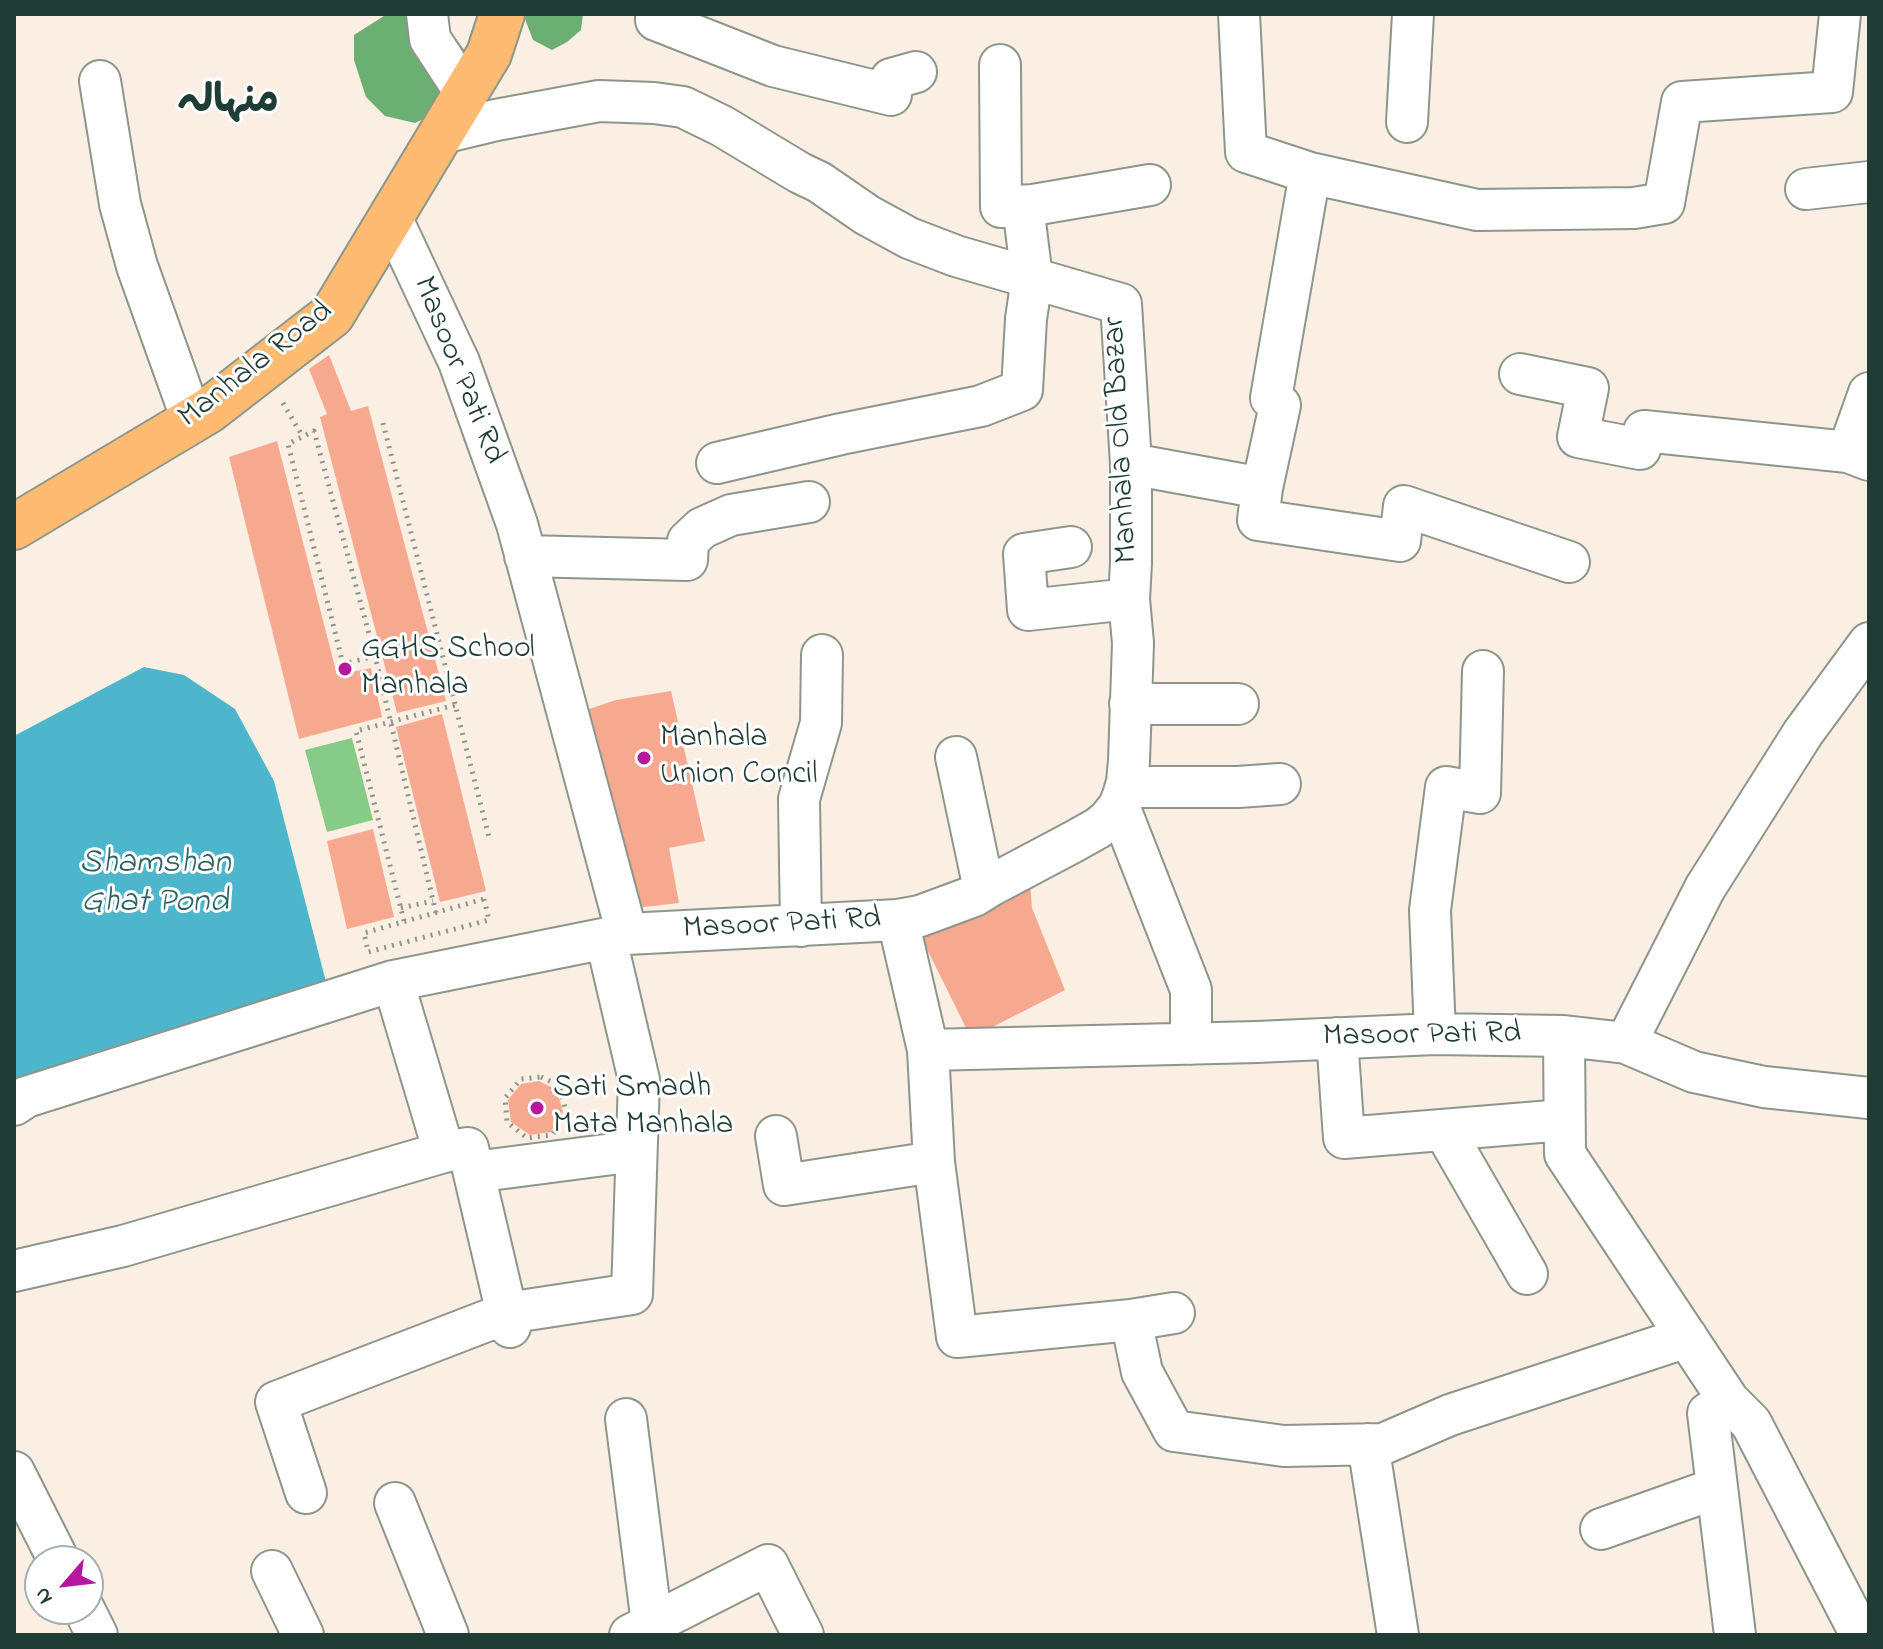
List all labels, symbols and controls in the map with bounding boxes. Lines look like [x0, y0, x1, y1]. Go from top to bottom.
district label: منہالہ [177, 80, 279, 128]
street label: Masoor Pati Rd [402, 272, 512, 470]
street label: Manhala Road [172, 294, 342, 438]
street label: Manhala Old Bazar [1097, 315, 1149, 565]
place label: GGHS School Manhala [361, 632, 535, 707]
marker: GGHS School Manhala [336, 660, 354, 678]
place label: Manhala Union Concil [660, 721, 818, 796]
marker: Manhala Union Concil [635, 749, 653, 767]
water label: Shamshan Ghat Pond [79, 845, 231, 924]
street label: Masoor Pati Rd [682, 902, 882, 950]
street label: Masoor Pati Rd [1323, 1016, 1521, 1058]
place label: Sati Smadh Mata Manhala [553, 1071, 733, 1146]
marker: Sati Smadh Mata Manhala [528, 1099, 546, 1117]
north arrow [24, 1545, 104, 1625]
text: N [27, 1581, 62, 1609]

